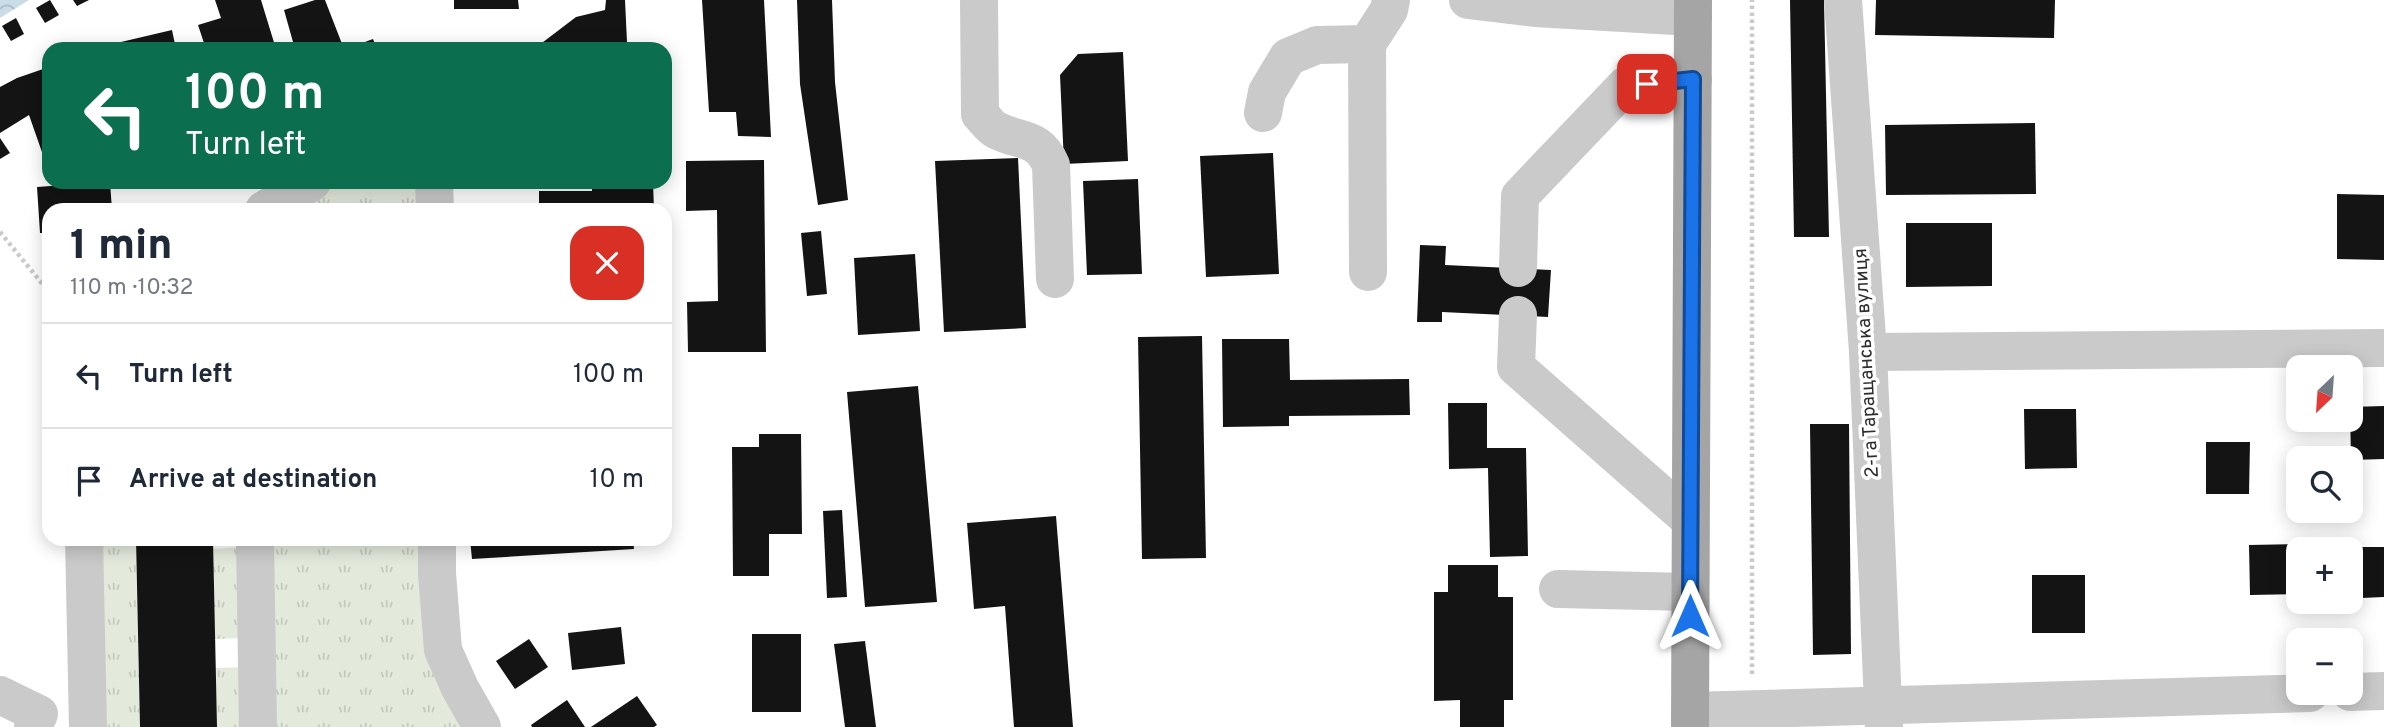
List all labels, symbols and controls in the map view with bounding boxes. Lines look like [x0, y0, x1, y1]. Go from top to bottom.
pin [1617, 54, 1677, 114]
text: 100 m [185, 65, 324, 127]
icon: arrive [1628, 65, 1666, 103]
icon: left [70, 70, 161, 161]
text: Turn left [185, 126, 306, 166]
text: 1 min [70, 221, 173, 274]
button: close [570, 226, 644, 300]
street label: 2-га Таращанська вулиця [1849, 248, 1885, 478]
text: 110 m · 10:32 [70, 274, 194, 303]
north arrow [2286, 355, 2362, 432]
map controls [2286, 355, 2363, 705]
icon: left [70, 357, 108, 395]
text: Turn left [129, 359, 233, 392]
text: 100 m [573, 359, 644, 392]
button: search [2286, 446, 2363, 523]
icon: arrive [70, 462, 108, 500]
text: Arrive at destination [129, 464, 377, 497]
text: 10 m [589, 464, 644, 497]
button: + [2286, 537, 2363, 614]
position arrow [1653, 579, 1727, 653]
button: − [2286, 628, 2363, 705]

